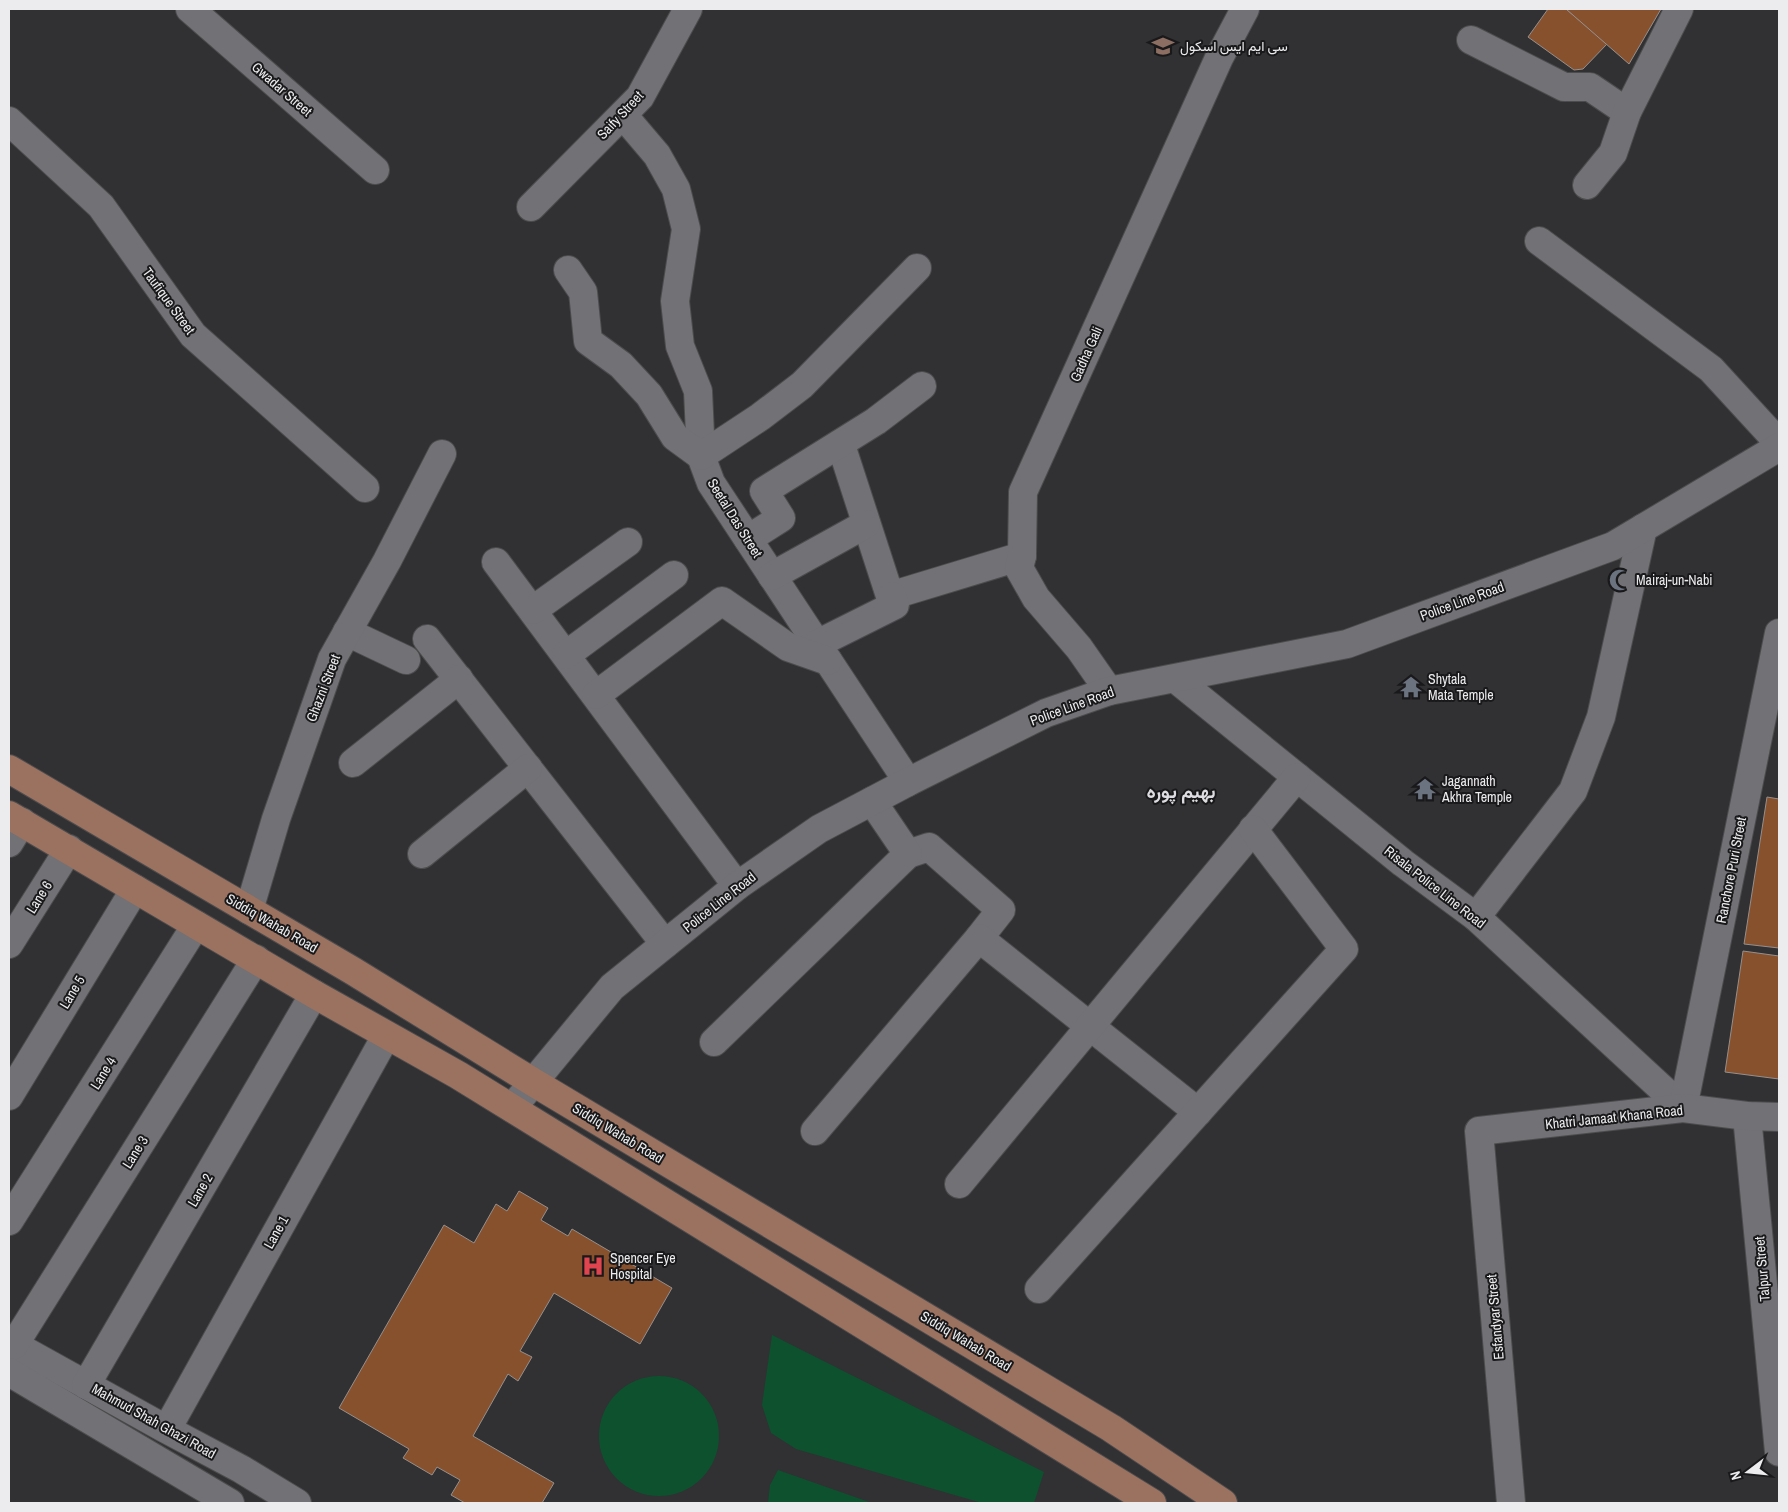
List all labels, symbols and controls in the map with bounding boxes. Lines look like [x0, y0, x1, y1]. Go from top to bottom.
school or university icon: سی ایم ایس اسکول [1150, 33, 1176, 59]
place label: سی ایم ایس اسکول [1180, 37, 1288, 56]
street label: Gwadar Street [248, 58, 316, 120]
street label: Saify Street [593, 87, 647, 143]
street label: Taufique Street [139, 264, 199, 338]
street label: Gadha Gali [1066, 324, 1106, 384]
street label: Seetal Das Street [704, 475, 766, 561]
mosque icon: Mairaj-un-Nabi [1607, 567, 1633, 593]
place label: Mairaj-un-Nabi [1636, 571, 1713, 589]
street label: Police Line Road [1418, 577, 1506, 625]
street label: Ghazni Street [302, 652, 344, 724]
place label: Shytala Mata Temple [1428, 670, 1494, 704]
temple icon: Shytala Mata Temple [1398, 674, 1424, 700]
street label: Police Line Road [1028, 682, 1116, 730]
place label: Jagannath Akhra Temple [1441, 772, 1512, 806]
temple icon: Jagannath Akhra Temple [1412, 776, 1438, 802]
district label: بھیم پورہ [1146, 778, 1216, 805]
street label: Ranchore Puri Street [1712, 815, 1750, 925]
street label: Risala Police Line Road [1381, 842, 1489, 932]
street label: Police Line Road [679, 868, 759, 936]
street label: Lane 6 [22, 877, 56, 917]
street label: Siddiq Wahab Road [223, 889, 321, 957]
street label: Lane 5 [55, 972, 89, 1012]
street label: Lane 4 [86, 1053, 120, 1093]
street label: Siddiq Wahab Road [569, 1099, 667, 1167]
street label: Khatri Jamaat Khana Road [1544, 1101, 1684, 1133]
street label: Lane 3 [118, 1132, 152, 1172]
street label: Lane 2 [183, 1170, 217, 1210]
street label: Lane 1 [260, 1212, 293, 1252]
street label: Talpur Street [1750, 1236, 1774, 1302]
place label: Spencer Eye Hospital [610, 1249, 676, 1283]
hospital icon: Spencer Eye Hospital [580, 1253, 606, 1279]
street label: Esfandyar Street [1482, 1274, 1508, 1360]
street label: Siddiq Wahab Road [917, 1307, 1015, 1375]
street label: Mahmud Shah Ghazi Road [89, 1379, 219, 1463]
north arrow [1723, 1447, 1773, 1497]
text: N [1726, 1469, 1745, 1482]

